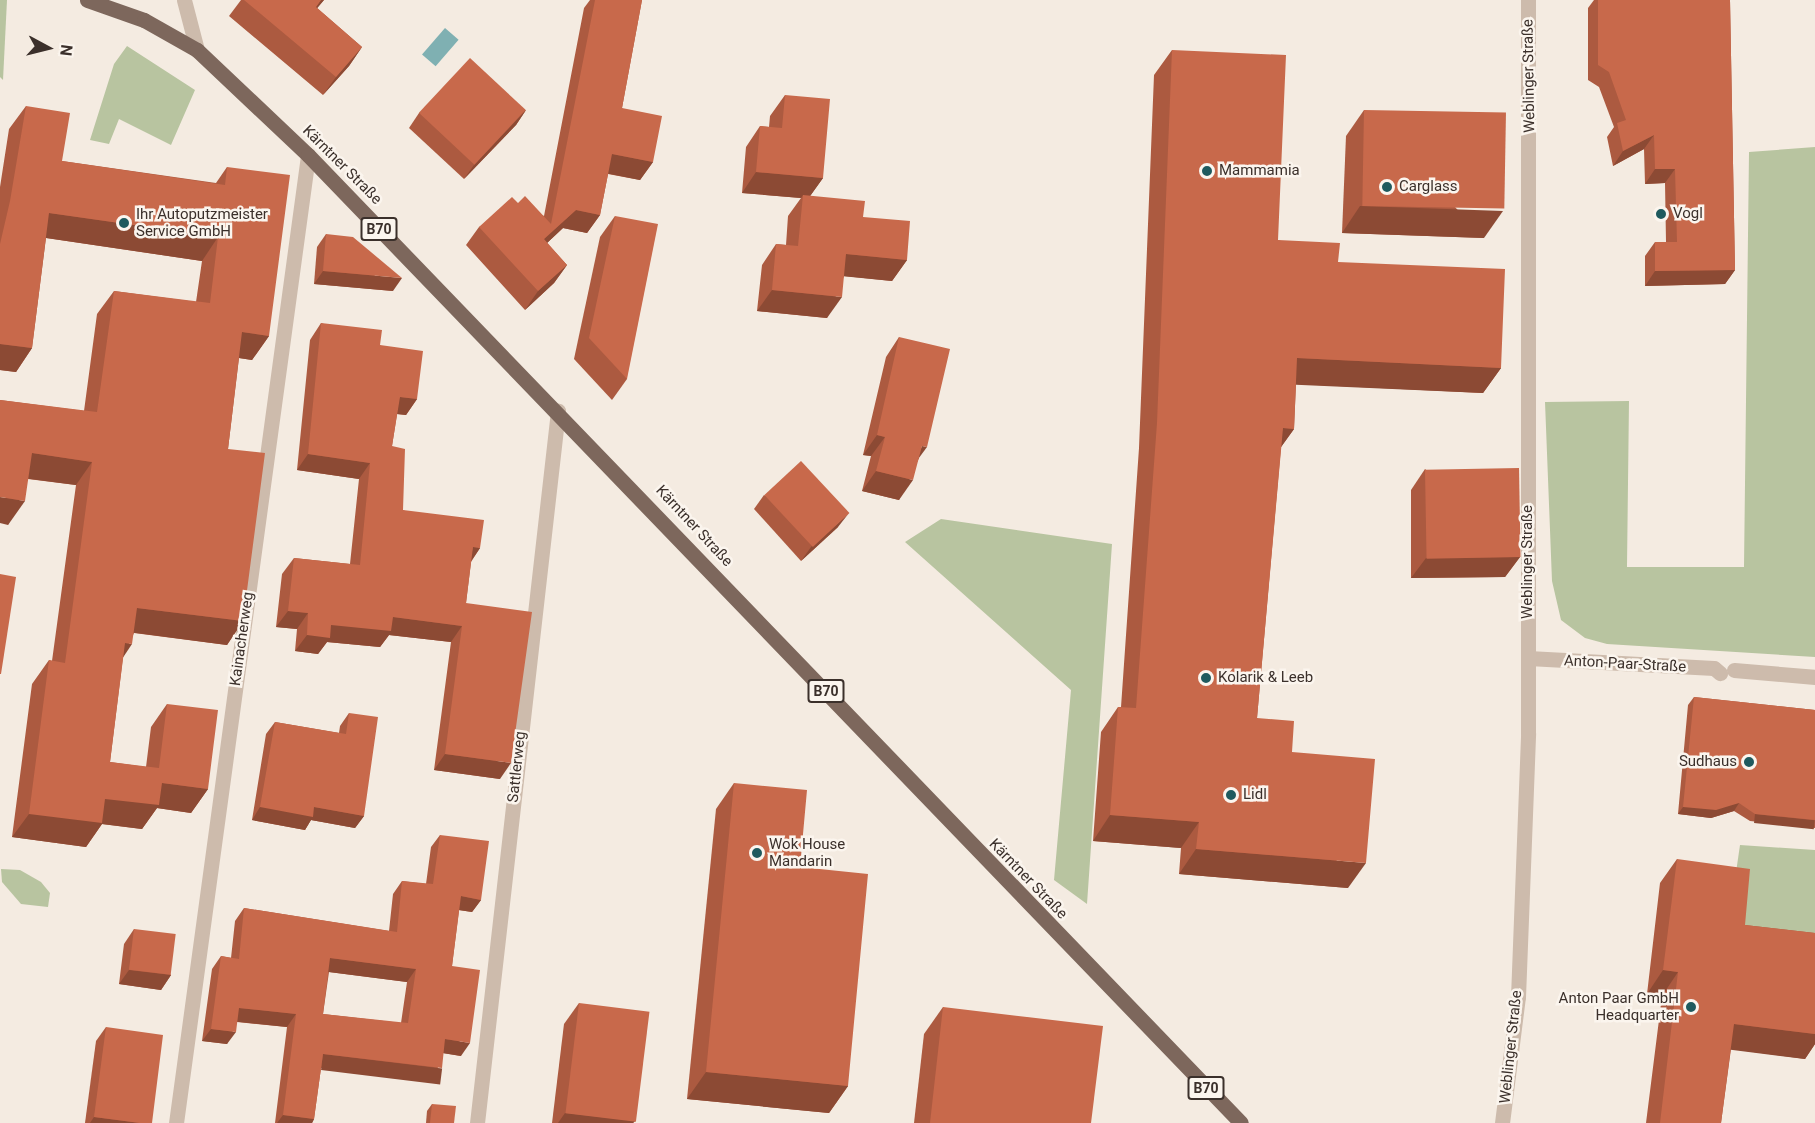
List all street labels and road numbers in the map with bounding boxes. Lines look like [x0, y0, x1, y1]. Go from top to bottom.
street label: Weblinger Straße [1519, 19, 1539, 133]
street label: Kärntner Straße [299, 122, 385, 208]
road number: B70 [360, 218, 398, 240]
street label: Kärntner Straße [652, 482, 736, 570]
street label: Weblinger Straße [1519, 505, 1537, 619]
street label: Kainacherweg [227, 591, 257, 687]
street label: Anton-Paar-Straße [1563, 652, 1687, 676]
road number: B70 [806, 680, 846, 702]
street label: Sattlerweg [504, 731, 530, 803]
street label: Kärntner Straße [985, 835, 1071, 923]
street label: Weblinger Straße [1496, 989, 1526, 1105]
road number: B70 [1186, 1077, 1226, 1099]

